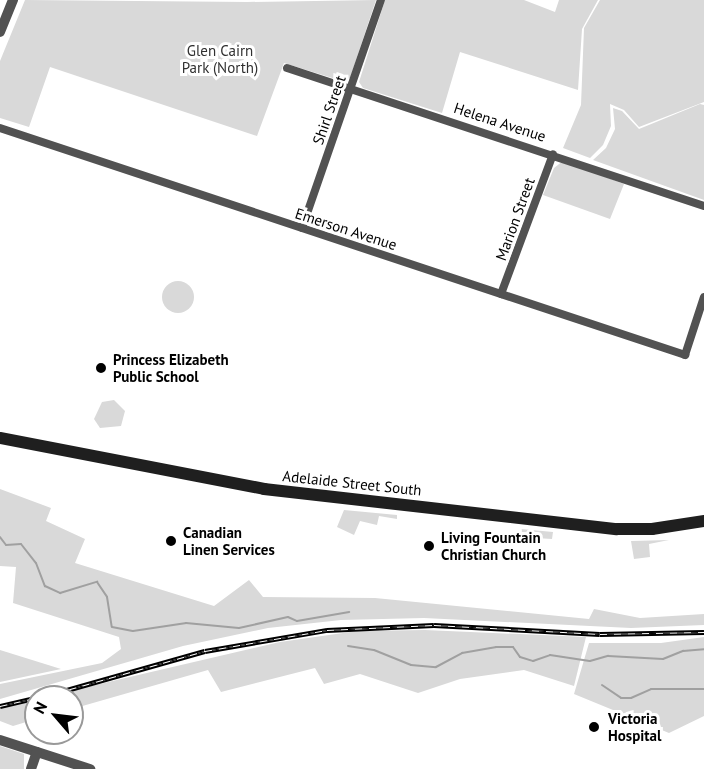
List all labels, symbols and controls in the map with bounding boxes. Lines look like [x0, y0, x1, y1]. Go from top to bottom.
park label: Glen Cairn Park (North) [182, 41, 258, 76]
street label: Shirl Street [309, 73, 349, 147]
street label: Helena Avenue [451, 99, 549, 145]
street label: Marion Street [492, 175, 538, 263]
street label: Emerson Avenue [293, 204, 399, 254]
place label: Princess Elizabeth Public School [113, 350, 229, 385]
marker: Princess Elizabeth Public School [94, 361, 108, 375]
street label: Adelaide Street South [282, 467, 422, 499]
place label: Canadian Linen Services [183, 523, 275, 558]
place label: Living Fountain Christian Church [441, 528, 546, 563]
marker: Canadian Linen Services [164, 534, 178, 548]
marker: Living Fountain Christian Church [422, 539, 436, 553]
north arrow [24, 685, 84, 745]
text: N [29, 698, 51, 717]
place label: Victoria Hospital [608, 709, 661, 744]
marker: Victoria Hospital [585, 718, 603, 736]

